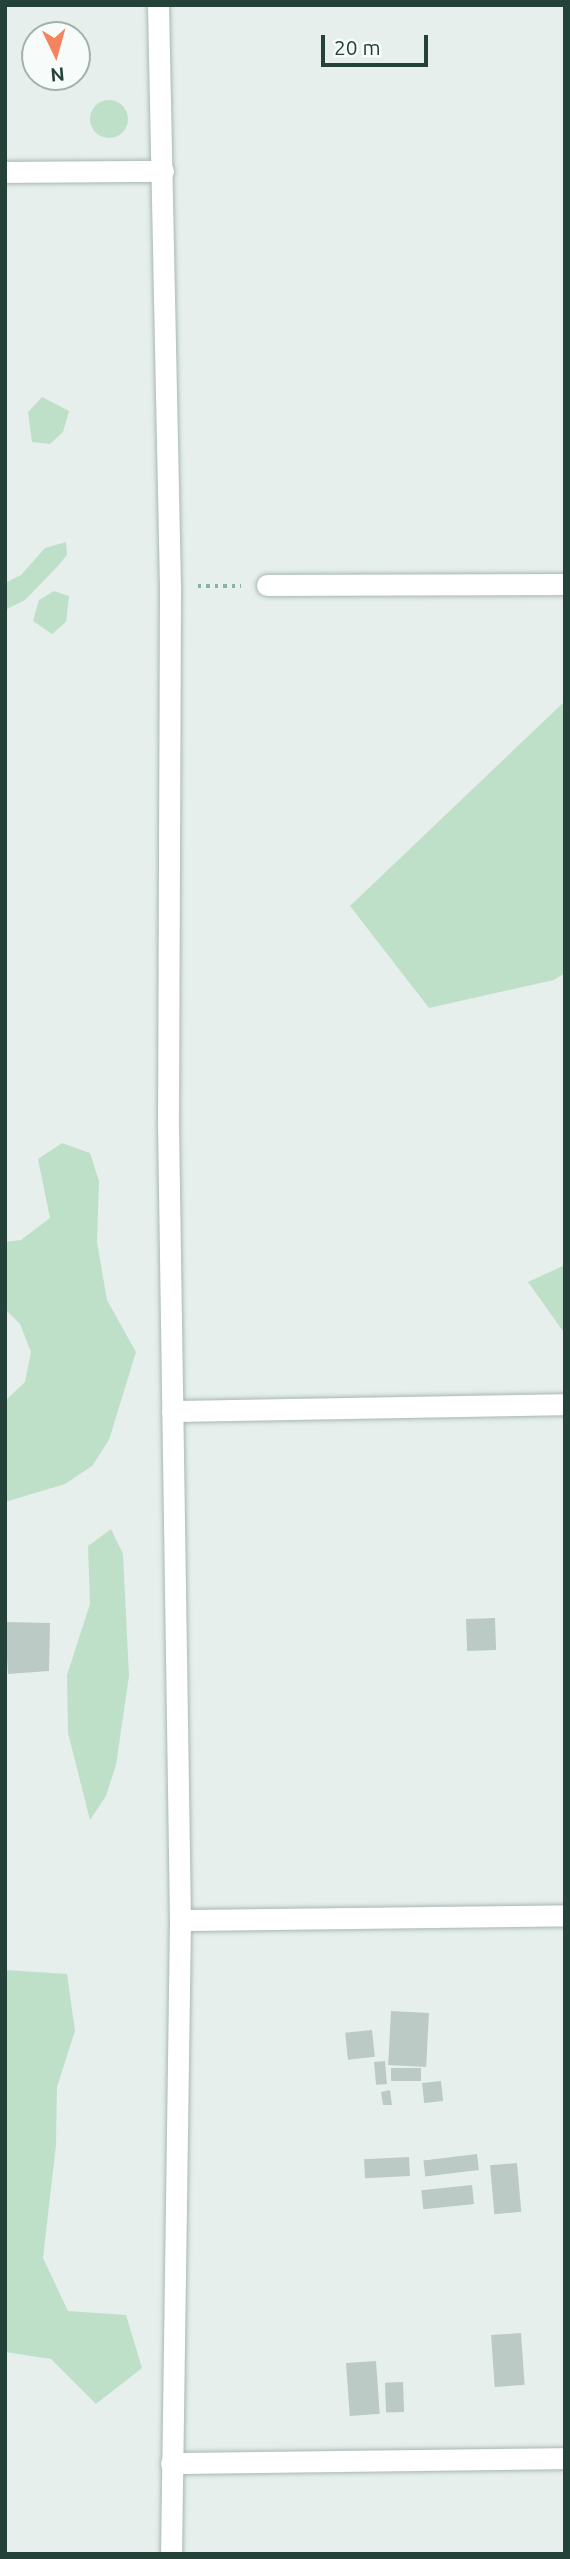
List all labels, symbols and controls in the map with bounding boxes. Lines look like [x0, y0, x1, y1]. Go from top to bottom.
north arrow [21, 21, 91, 91]
scale bar [325, 21, 432, 65]
text: 20 m [334, 35, 381, 59]
text: N [50, 63, 66, 87]

